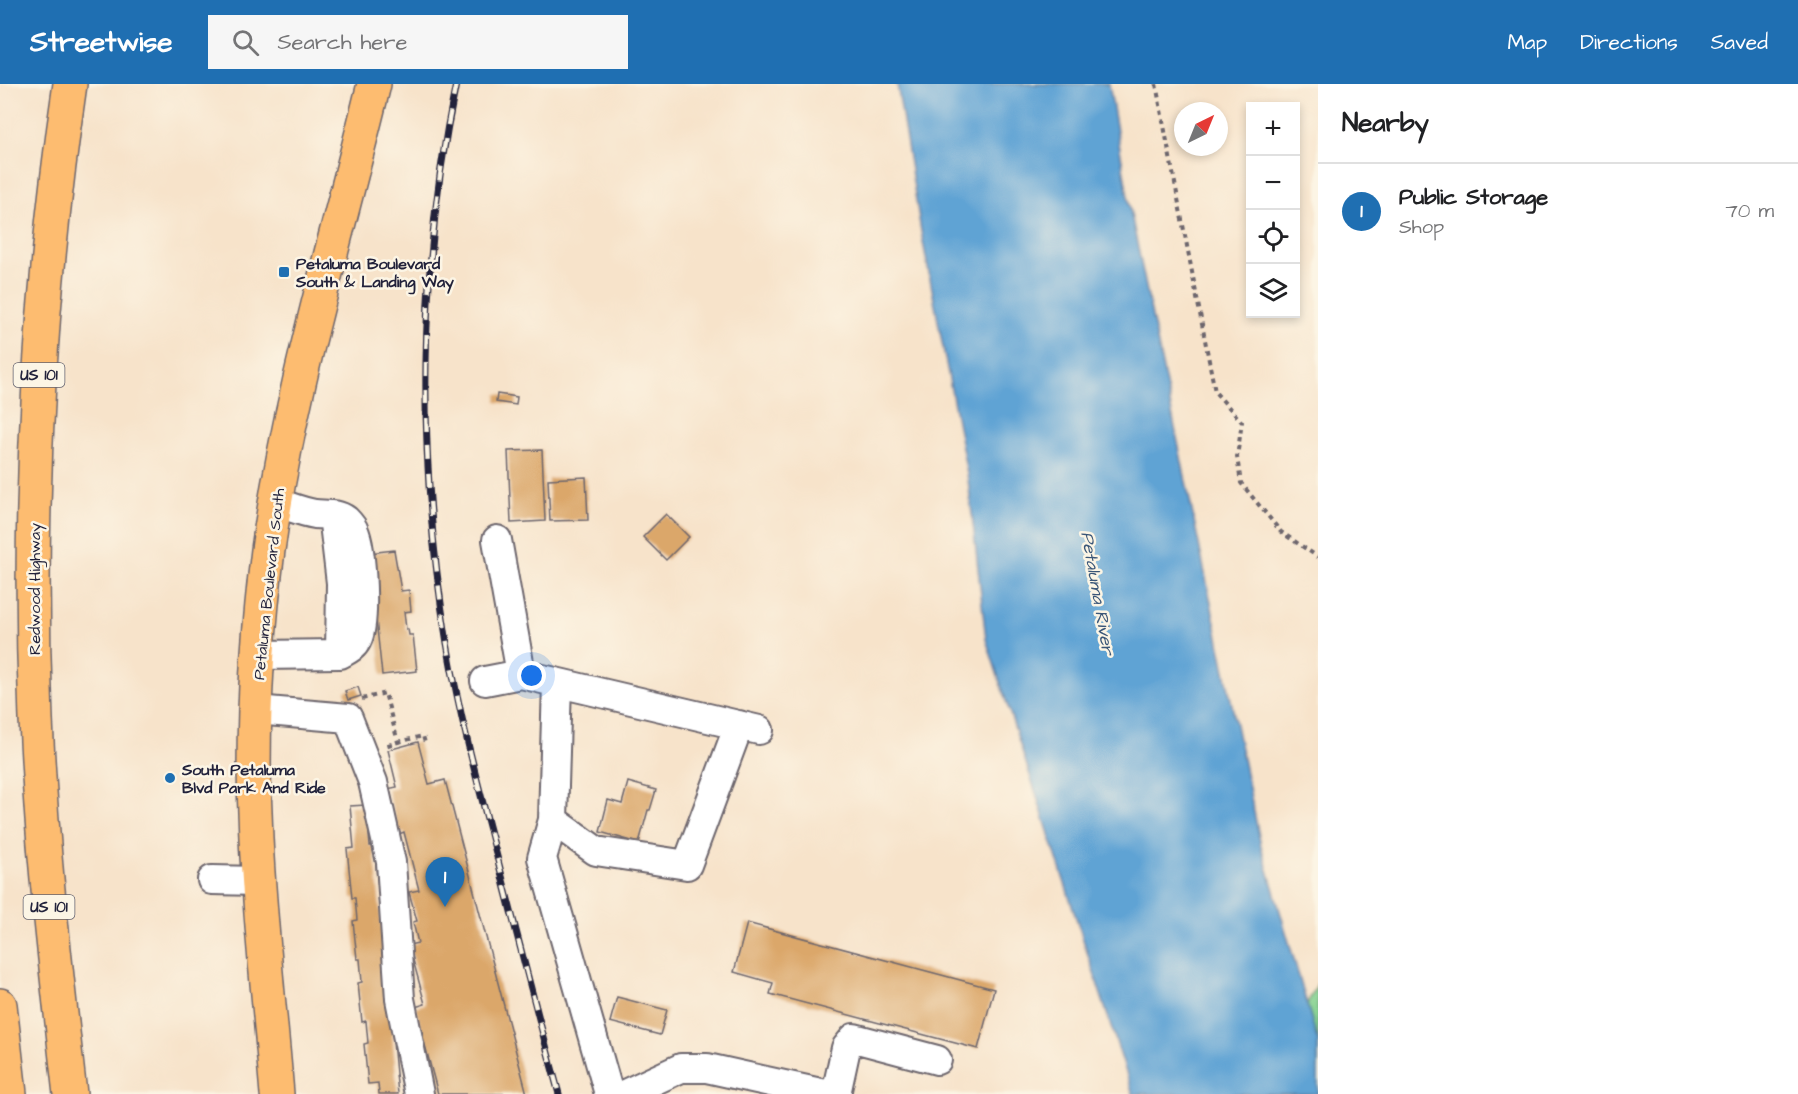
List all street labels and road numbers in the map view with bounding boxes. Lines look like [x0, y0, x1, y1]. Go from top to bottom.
road number: US 101 [14, 363, 64, 387]
street label: Petaluma Boulevard South [248, 487, 290, 681]
street label: Redwood Highway [24, 523, 47, 655]
road number: US 101 [23, 895, 74, 919]

